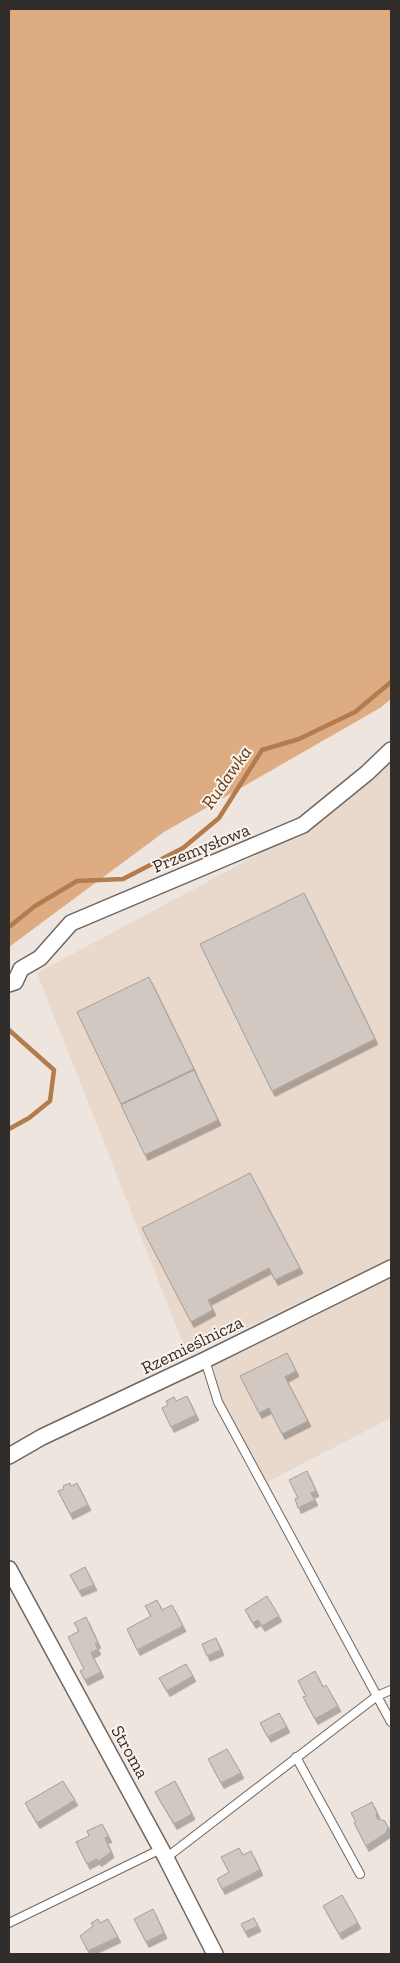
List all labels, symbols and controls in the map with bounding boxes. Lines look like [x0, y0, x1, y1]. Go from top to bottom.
water label: Rudawka [196, 741, 256, 813]
street label: Przemysłowa [149, 818, 253, 878]
street label: Rzemieślnicza [138, 1311, 247, 1379]
street label: Stroma [106, 1722, 154, 1783]

